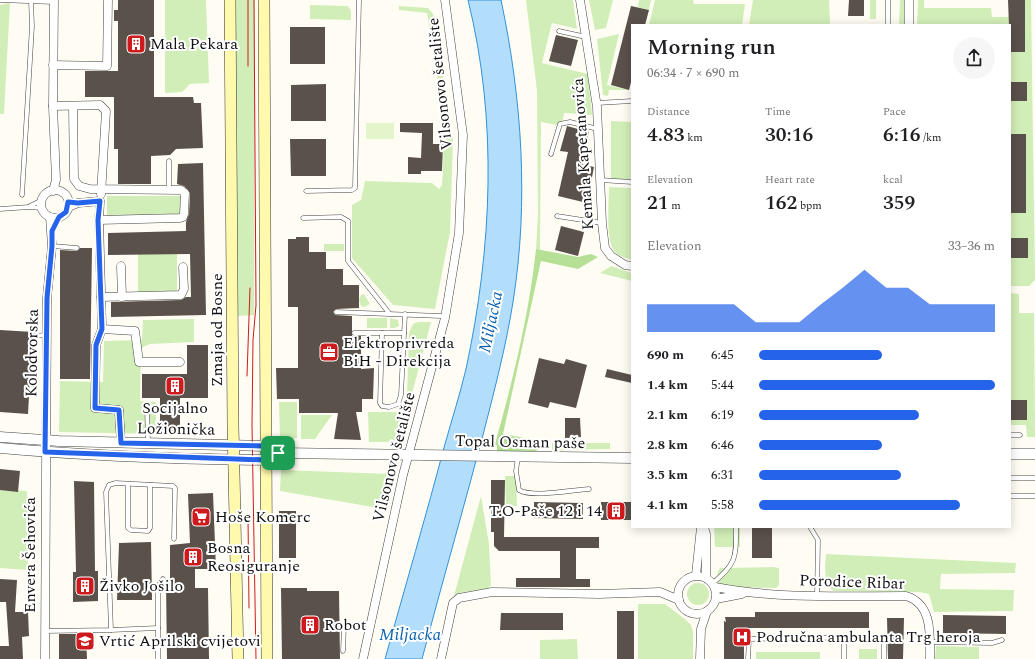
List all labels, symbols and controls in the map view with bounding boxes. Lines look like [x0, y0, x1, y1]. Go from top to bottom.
street label: Vilsonovo šetalište [421, 16, 459, 152]
text: Morning run [647, 31, 776, 64]
place label: Mala Pekara [150, 32, 238, 56]
building icon: Mala Pekara [125, 33, 147, 55]
button: share [953, 37, 995, 79]
text: 06:34 · 7 × 690 m [647, 63, 739, 83]
street label: Kemala Kapetanovića [566, 77, 600, 231]
text: Distance [647, 103, 690, 120]
text: Time [765, 103, 791, 120]
text: Pace [883, 103, 906, 120]
text: 4.83 [647, 120, 684, 150]
text: 30:16 [765, 120, 813, 150]
text: 6:16 [883, 120, 920, 150]
text: km [684, 129, 703, 146]
text: /km [920, 129, 942, 146]
text: Elevation [647, 171, 693, 188]
text: Heart rate [765, 171, 815, 188]
text: kcal [883, 171, 903, 188]
text: 21 [647, 188, 668, 218]
text: 162 [765, 188, 797, 218]
text: 359 [883, 188, 915, 218]
text: m [668, 197, 681, 214]
text: bpm [797, 197, 822, 214]
text: Elevation [647, 236, 701, 256]
text: 33–36 m [948, 236, 995, 256]
street label: Zmaja od Bosne [205, 273, 229, 387]
water label: Miljacka [472, 289, 510, 355]
street label: Kolodvorska [19, 308, 45, 397]
place label: Elektroprivreda BiH - Direkcija [343, 331, 454, 373]
office icon: Elektroprivreda BiH - Direkcija [318, 341, 340, 363]
text: 690 m [647, 345, 684, 365]
text: 6:45 [711, 345, 734, 365]
building icon: Socijalno [164, 375, 186, 397]
text: 1.4 km [647, 375, 688, 395]
text: 5:44 [711, 375, 734, 395]
street label: Vilsonovo šetalište [366, 389, 422, 525]
place label: Socijalno [142, 396, 208, 420]
text: 2.1 km [647, 405, 688, 425]
text: 6:19 [711, 405, 734, 425]
street label: Ložionička [137, 416, 216, 442]
street label: Topal Osman paše [455, 429, 585, 455]
text: 2.8 km [647, 435, 688, 455]
text: 6:46 [711, 435, 734, 455]
pin [261, 436, 295, 470]
icon: arrive [267, 442, 289, 464]
text: 3.5 km [647, 465, 688, 485]
text: 6:31 [711, 465, 734, 485]
text: 4.1 km [647, 495, 688, 515]
text: 5:58 [711, 495, 734, 515]
street label: Envera Šehovića [18, 497, 42, 613]
place label: T.O-Paše 12 i 14 [489, 499, 602, 523]
building icon: T.O-Paše 12 i 14 [605, 500, 627, 522]
place label: Hoše Komerc [215, 505, 311, 529]
supermarket icon: Hoše Komerc [190, 506, 212, 528]
place label: Bosna Reosiguranje [207, 536, 300, 578]
building icon: Bosna Reosiguranje [182, 546, 204, 568]
street label: Porodice Ribar [799, 568, 905, 596]
place label: Živko Jošilo [99, 574, 183, 598]
building icon: Živko Jošilo [74, 575, 96, 597]
place label: Robot [324, 613, 367, 637]
building icon: Robot [299, 614, 321, 636]
water label: Miljacka [379, 622, 441, 648]
place label: Područna ambulanta Trg heroja [756, 625, 981, 649]
hospital icon: Područna ambulanta Trg heroja [731, 626, 753, 648]
place label: Vrtić Aprilski cvijetovi [99, 629, 261, 653]
school or university icon: Vrtić Aprilski cvijetovi [74, 630, 96, 652]

